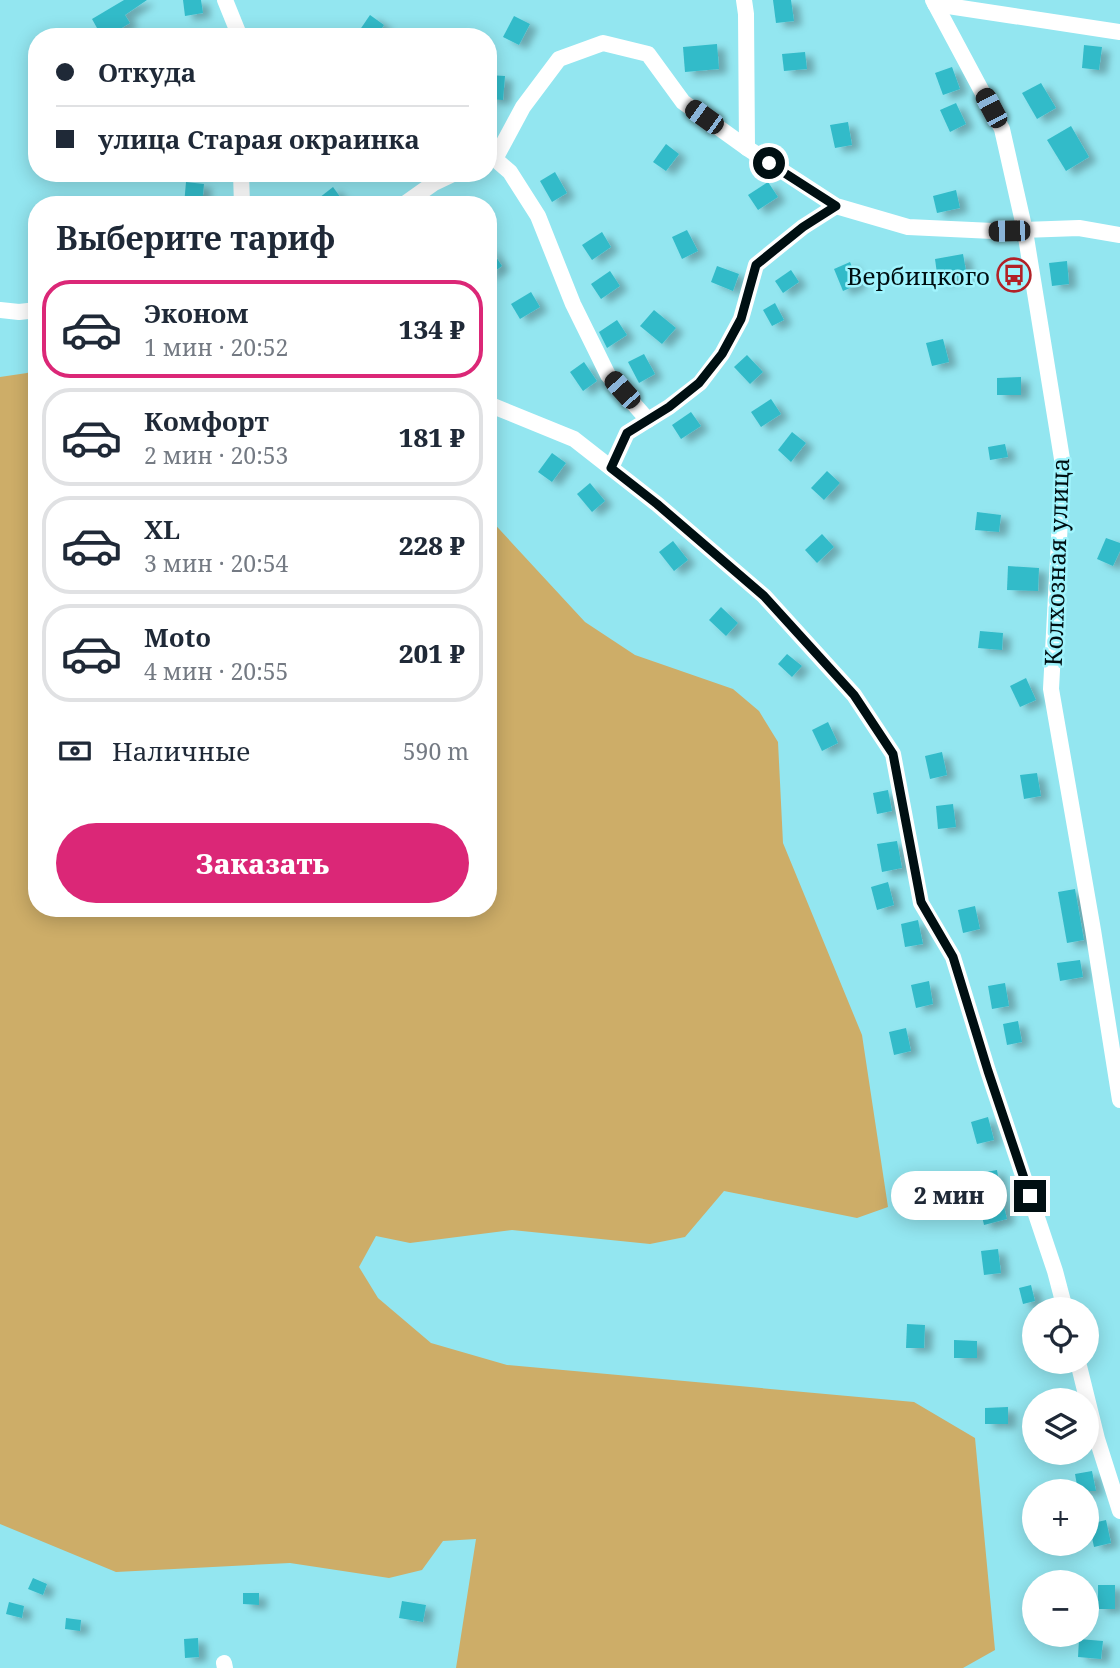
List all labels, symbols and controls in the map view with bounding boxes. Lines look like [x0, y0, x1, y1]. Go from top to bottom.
text: Откуда [98, 54, 196, 90]
car [972, 85, 1011, 131]
car [681, 96, 728, 138]
text: улица Старая окраинка [98, 121, 420, 157]
route start [753, 147, 785, 179]
text: Выберите тариф [56, 216, 335, 259]
car [988, 220, 1031, 242]
bus stop icon: Вербицкого [995, 256, 1033, 294]
place label: Вербицкого [847, 259, 990, 292]
text: Эконом [144, 295, 248, 331]
icon: car [60, 298, 123, 361]
text: 134 ₽ [399, 311, 465, 347]
text: 1 мин · 20:52 [144, 331, 288, 363]
car [601, 367, 644, 413]
text: Комфорт [144, 403, 269, 439]
icon: car [60, 406, 123, 469]
text: 181 ₽ [399, 419, 465, 455]
text: 2 мин · 20:53 [144, 439, 288, 471]
street label: Колхозная улица [1036, 457, 1076, 667]
text: XL [144, 511, 180, 547]
icon: car [60, 514, 123, 577]
text: 228 ₽ [399, 527, 465, 563]
text: 3 мин · 20:54 [144, 547, 288, 579]
text: Moto [144, 619, 211, 655]
icon: car [60, 622, 123, 685]
text: 201 ₽ [399, 635, 465, 671]
text: 4 мин · 20:55 [144, 655, 288, 687]
icon: cash [56, 732, 94, 770]
text: Наличные [112, 733, 250, 769]
text: 590 m [403, 735, 469, 767]
button: Заказать [56, 823, 469, 903]
callout: 2 мин [890, 1172, 1006, 1220]
text: 2 мин [914, 1179, 984, 1211]
route end [1014, 1180, 1046, 1212]
map controls [1022, 1297, 1099, 1647]
button: locate [1022, 1297, 1099, 1374]
button: layers [1022, 1388, 1099, 1465]
button: + [1022, 1479, 1099, 1556]
button: − [1022, 1570, 1099, 1647]

